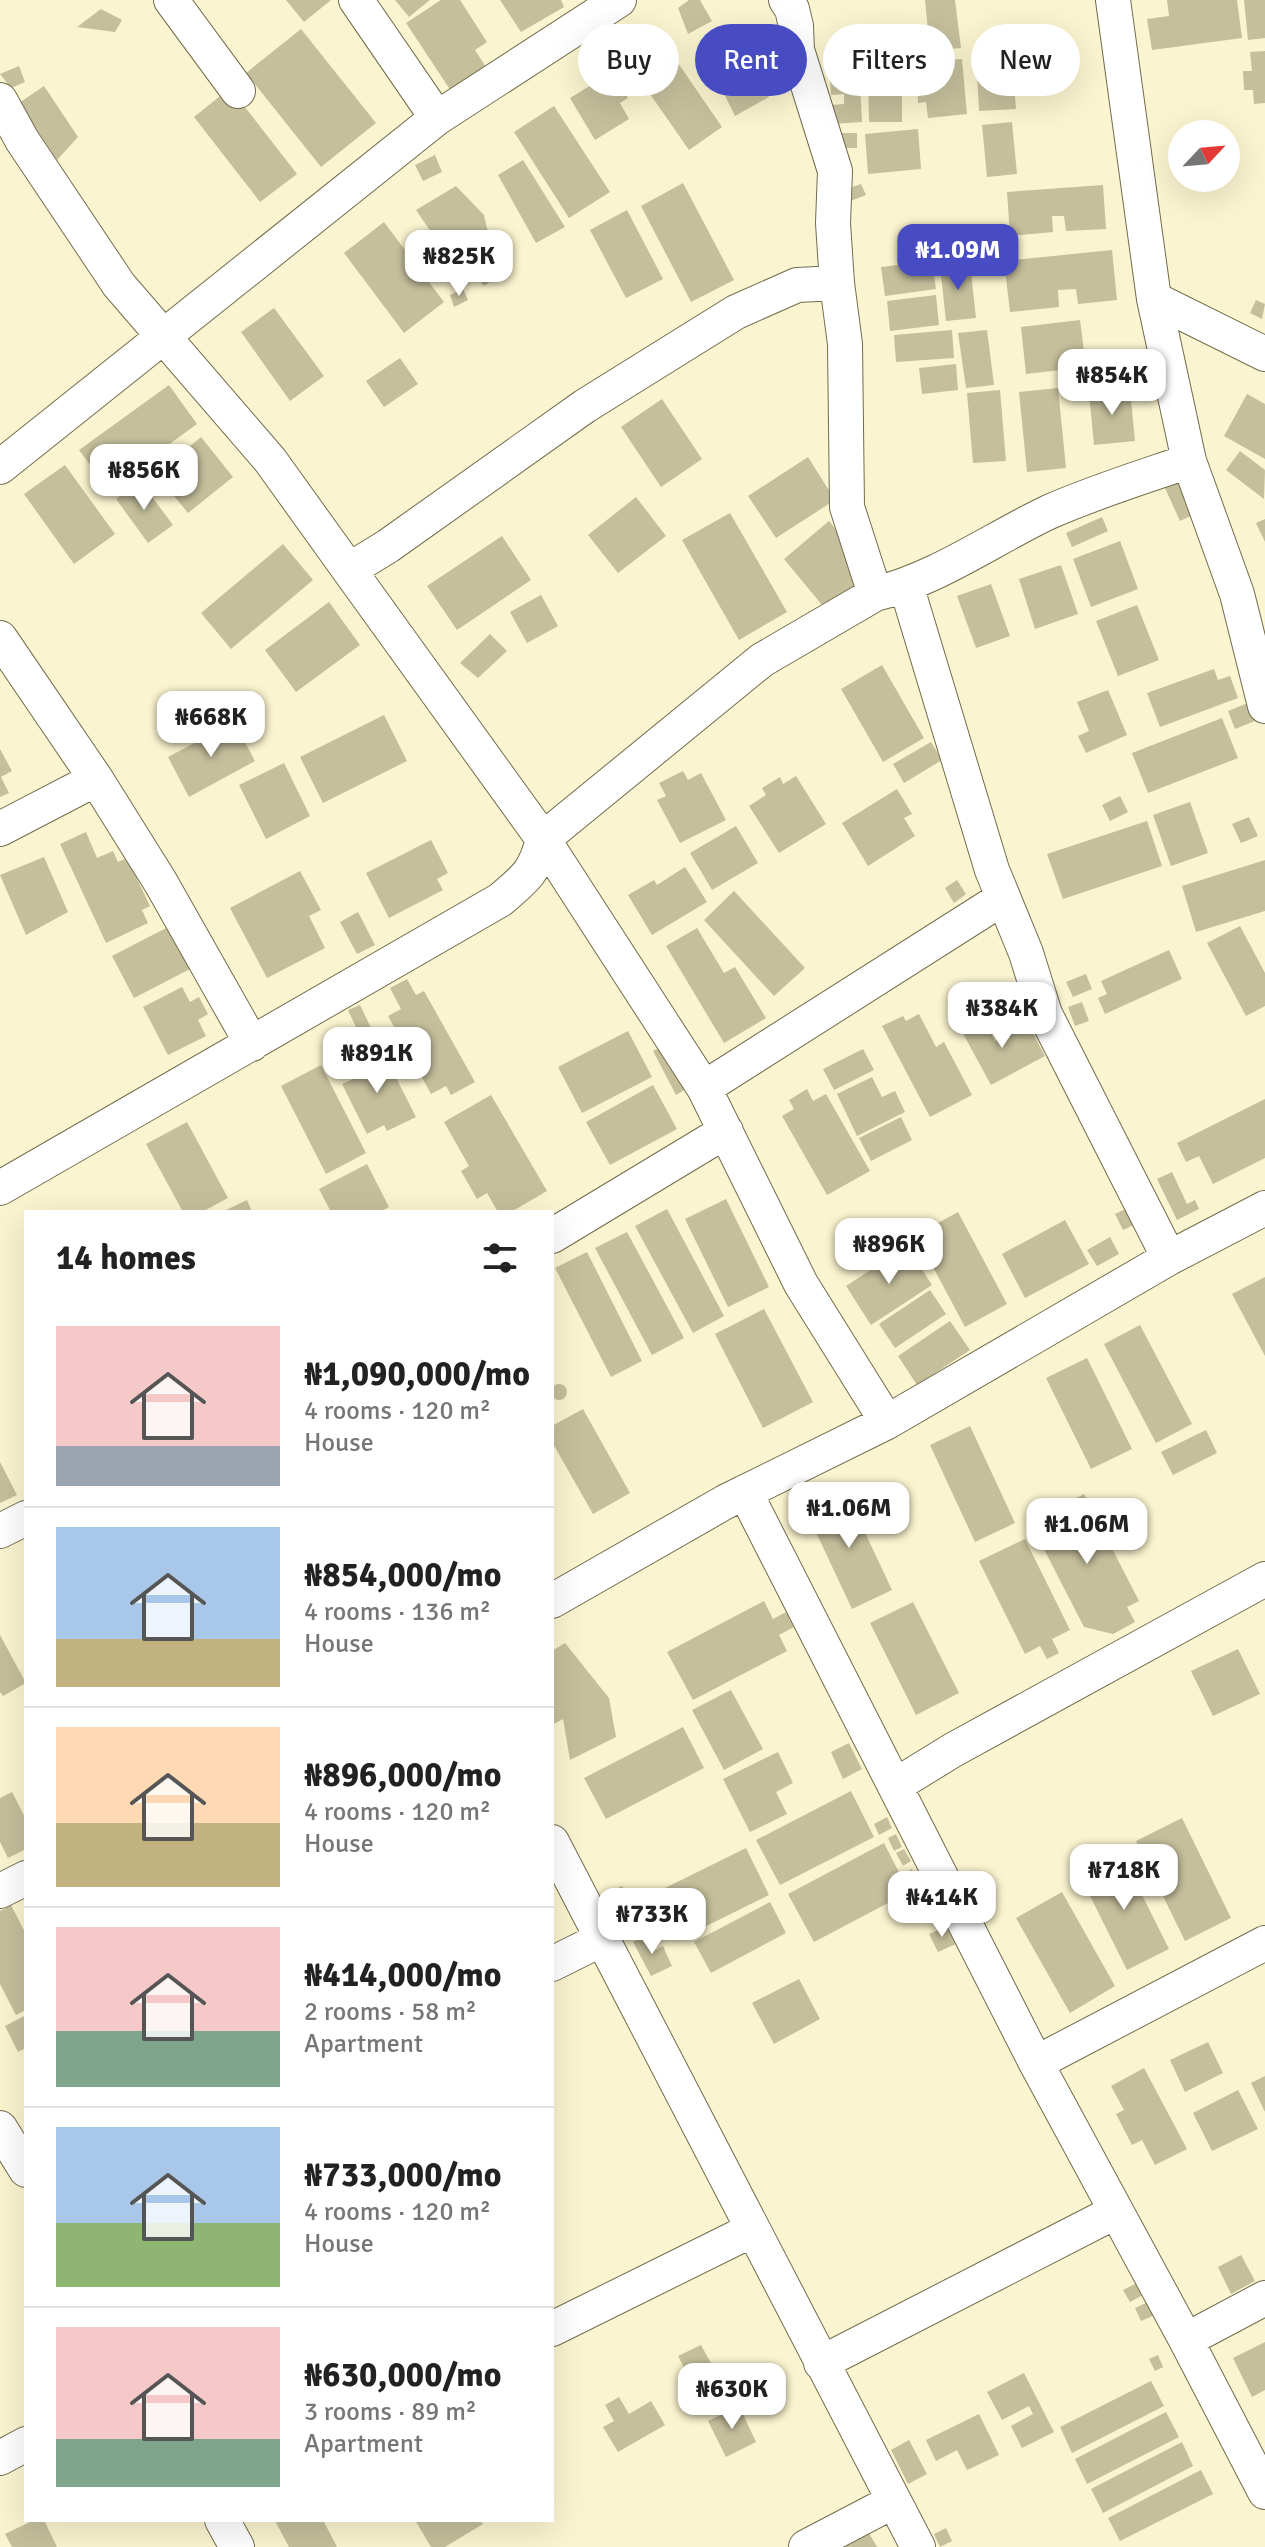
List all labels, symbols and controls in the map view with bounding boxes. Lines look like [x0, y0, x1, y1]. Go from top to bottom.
chip: Buy [578, 24, 679, 96]
chip: Rent [695, 24, 807, 96]
chip: Filters [823, 24, 955, 96]
chip: New [971, 24, 1080, 96]
north arrow [1168, 120, 1240, 192]
map controls [1168, 120, 1240, 192]
pin: ₦1.09M [893, 224, 1023, 292]
pin: ₦825K [403, 230, 515, 298]
text: ₦1.09M [915, 234, 1001, 266]
text: ₦825K [423, 240, 495, 272]
pin: ₦854K [1056, 349, 1168, 417]
text: ₦854K [1076, 359, 1148, 391]
pin: ₦856K [88, 444, 200, 512]
text: ₦856K [108, 454, 180, 486]
pin: ₦668K [155, 691, 267, 759]
text: ₦668K [175, 701, 247, 733]
pin: ₦384K [946, 982, 1058, 1050]
text: ₦384K [966, 992, 1038, 1024]
pin: ₦891K [321, 1027, 433, 1095]
text: ₦891K [341, 1037, 413, 1069]
pin: ₦896K [833, 1218, 945, 1286]
text: ₦896K [853, 1228, 925, 1260]
icon: filters [478, 1236, 522, 1280]
text: 14 homes [56, 1237, 196, 1279]
text: ₦1,090,000/mo [304, 1353, 530, 1395]
icon: home [120, 1358, 216, 1454]
text: 4 rooms · 120 m² [304, 1395, 491, 1427]
text: House [304, 1427, 374, 1459]
pin: ₦1.06M [784, 1482, 914, 1550]
text: ₦1.06M [806, 1492, 892, 1524]
pin: ₦1.06M [1022, 1498, 1152, 1566]
text: ₦1.06M [1044, 1508, 1130, 1540]
text: ₦854,000/mo [304, 1554, 502, 1596]
icon: home [120, 1559, 216, 1655]
text: 4 rooms · 136 m² [304, 1596, 491, 1628]
text: House [304, 1628, 374, 1660]
text: ₦896,000/mo [304, 1754, 502, 1796]
icon: home [120, 1759, 216, 1855]
text: 4 rooms · 120 m² [304, 1796, 491, 1828]
text: House [304, 1828, 374, 1860]
pin: ₦718K [1068, 1844, 1180, 1912]
text: ₦718K [1088, 1854, 1160, 1886]
pin: ₦414K [886, 1871, 998, 1939]
text: ₦414K [906, 1881, 978, 1913]
pin: ₦733K [596, 1888, 708, 1956]
text: ₦733K [616, 1898, 688, 1930]
text: ₦414,000/mo [304, 1954, 502, 1996]
icon: home [120, 1959, 216, 2055]
text: 2 rooms · 58 m² [304, 1996, 477, 2028]
text: Apartment [304, 2028, 423, 2060]
text: ₦733,000/mo [304, 2154, 502, 2196]
icon: home [120, 2159, 216, 2255]
text: 4 rooms · 120 m² [304, 2196, 491, 2228]
text: House [304, 2228, 374, 2260]
text: ₦630,000/mo [304, 2354, 502, 2396]
icon: home [120, 2359, 216, 2455]
pin: ₦630K [676, 2363, 788, 2431]
text: ₦630K [696, 2373, 768, 2405]
text: 3 rooms · 89 m² [304, 2396, 477, 2428]
text: Apartment [304, 2428, 423, 2460]

